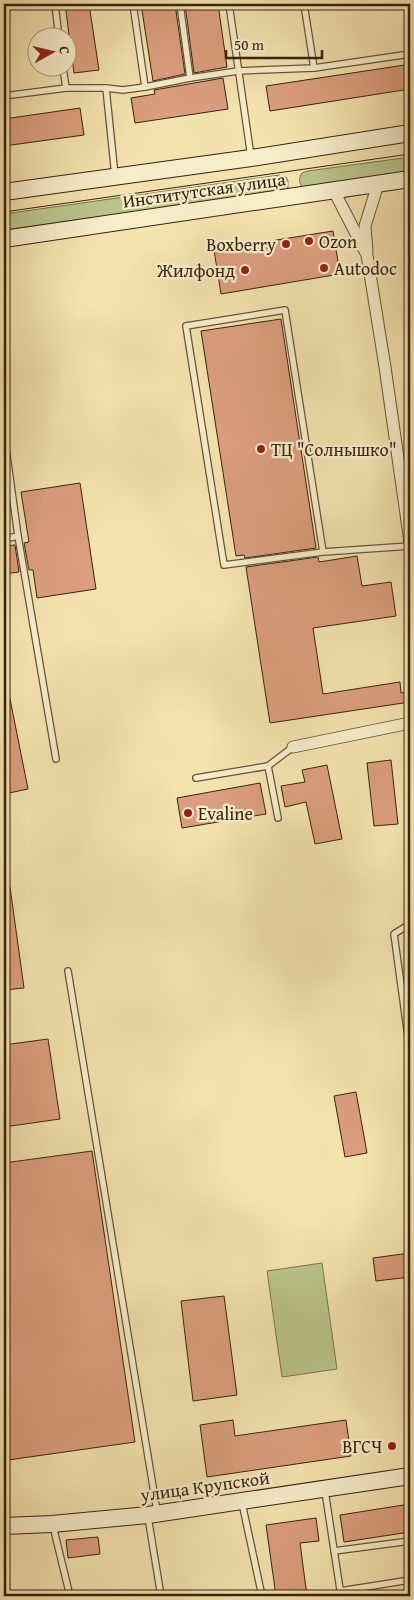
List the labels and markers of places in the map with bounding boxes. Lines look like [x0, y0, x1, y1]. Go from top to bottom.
place label: Ozon [319, 228, 357, 255]
place label: Boxberry [206, 231, 276, 258]
marker: Ozon [303, 235, 315, 247]
marker: Boxberry [280, 238, 292, 250]
place label: Autodoc [334, 255, 397, 282]
place label: Жилфонд [156, 257, 235, 284]
marker: Autodoc [318, 262, 330, 274]
marker: Жилфонд [239, 264, 251, 276]
place label: ТЦ "Солнышко" [271, 436, 397, 463]
marker: ТЦ "Солнышко" [255, 443, 267, 455]
place label: Evaline [198, 800, 253, 827]
marker: Evaline [182, 807, 194, 819]
place label: ВГСЧ [342, 1433, 382, 1460]
marker: ВГСЧ [386, 1440, 398, 1452]

